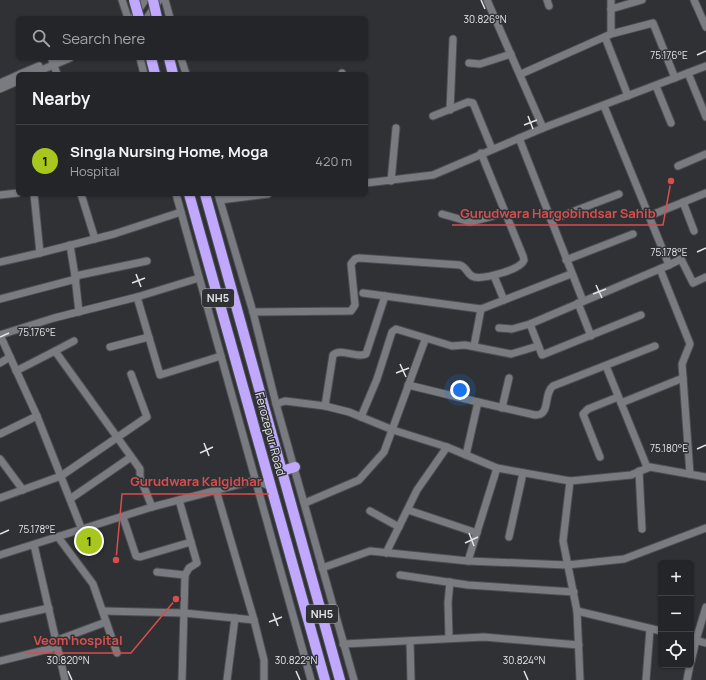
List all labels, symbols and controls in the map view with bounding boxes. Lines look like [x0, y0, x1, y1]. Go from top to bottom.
text: 30.826°N [463, 12, 507, 26]
search box [16, 16, 368, 60]
icon: search [30, 27, 52, 49]
text: Search here [62, 28, 145, 49]
text: 75.176°E [650, 48, 688, 62]
text: Nearby [32, 87, 90, 110]
text: Singla Nursing Home, Moga [70, 141, 268, 162]
text: 1 [42, 152, 48, 170]
text: 420 m [315, 152, 352, 170]
text: Hospital [70, 162, 120, 180]
callout: Gurudwara Hargobindsar Sahib [452, 200, 663, 225]
text: Gurudwara Hargobindsar Sahib [460, 204, 656, 222]
text: 75.178°E [650, 245, 688, 259]
road number: NH5 [202, 289, 234, 307]
text: 75.176°E [18, 325, 56, 339]
your location [450, 380, 470, 400]
street label: Ferozepur Road [251, 390, 290, 478]
text: 75.180°E [650, 441, 688, 455]
callout: Gurudwara Kalgidhar [122, 469, 269, 494]
text: Gurudwara Kalgidhar [130, 472, 262, 490]
text: 75.178°E [18, 522, 56, 536]
pin: 1 [76, 526, 102, 556]
map controls [658, 560, 694, 668]
button: + [658, 560, 694, 596]
button: − [658, 596, 694, 632]
road number: NH5 [306, 605, 338, 623]
callout: Veom hospital [25, 628, 131, 653]
text: Veom hospital [33, 631, 123, 649]
button: locate [658, 632, 694, 668]
text: 30.820°N [46, 653, 90, 667]
text: 30.822°N [275, 653, 318, 667]
text: 30.824°N [503, 653, 546, 667]

